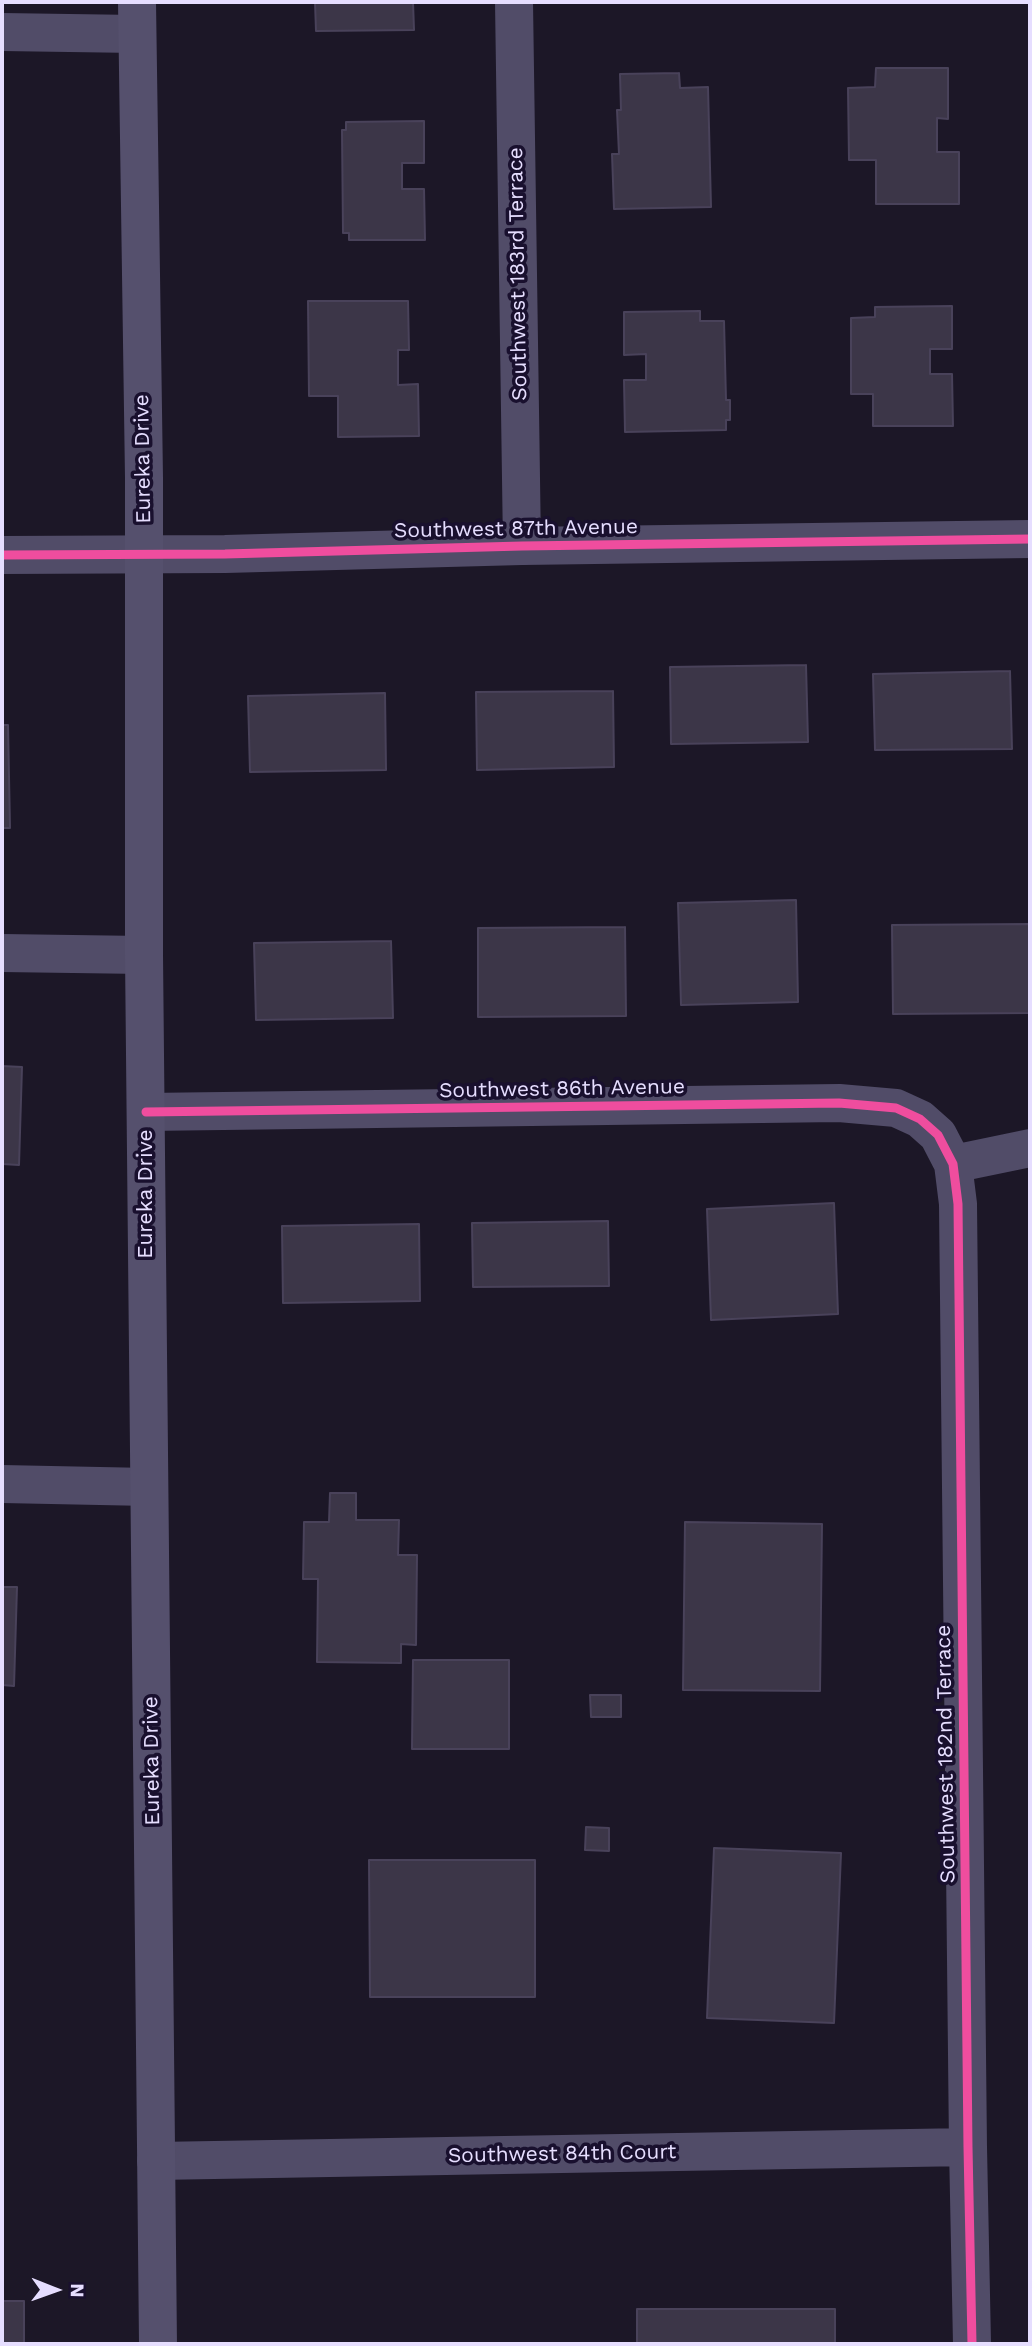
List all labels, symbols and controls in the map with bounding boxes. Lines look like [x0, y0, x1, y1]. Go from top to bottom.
street label: Southwest 183rd Terrace [503, 147, 533, 401]
street label: Eureka Drive [129, 394, 157, 524]
street label: Southwest 87th Avenue [394, 514, 638, 544]
street label: Southwest 86th Avenue [439, 1074, 685, 1104]
street label: Eureka Drive [133, 1129, 159, 1259]
street label: Southwest 182nd Terrace [931, 1624, 961, 1884]
street label: Eureka Drive [138, 1696, 166, 1826]
street label: Southwest 84th Court [448, 2139, 676, 2169]
north arrow [21, 2255, 91, 2325]
text: N [66, 2283, 89, 2298]

